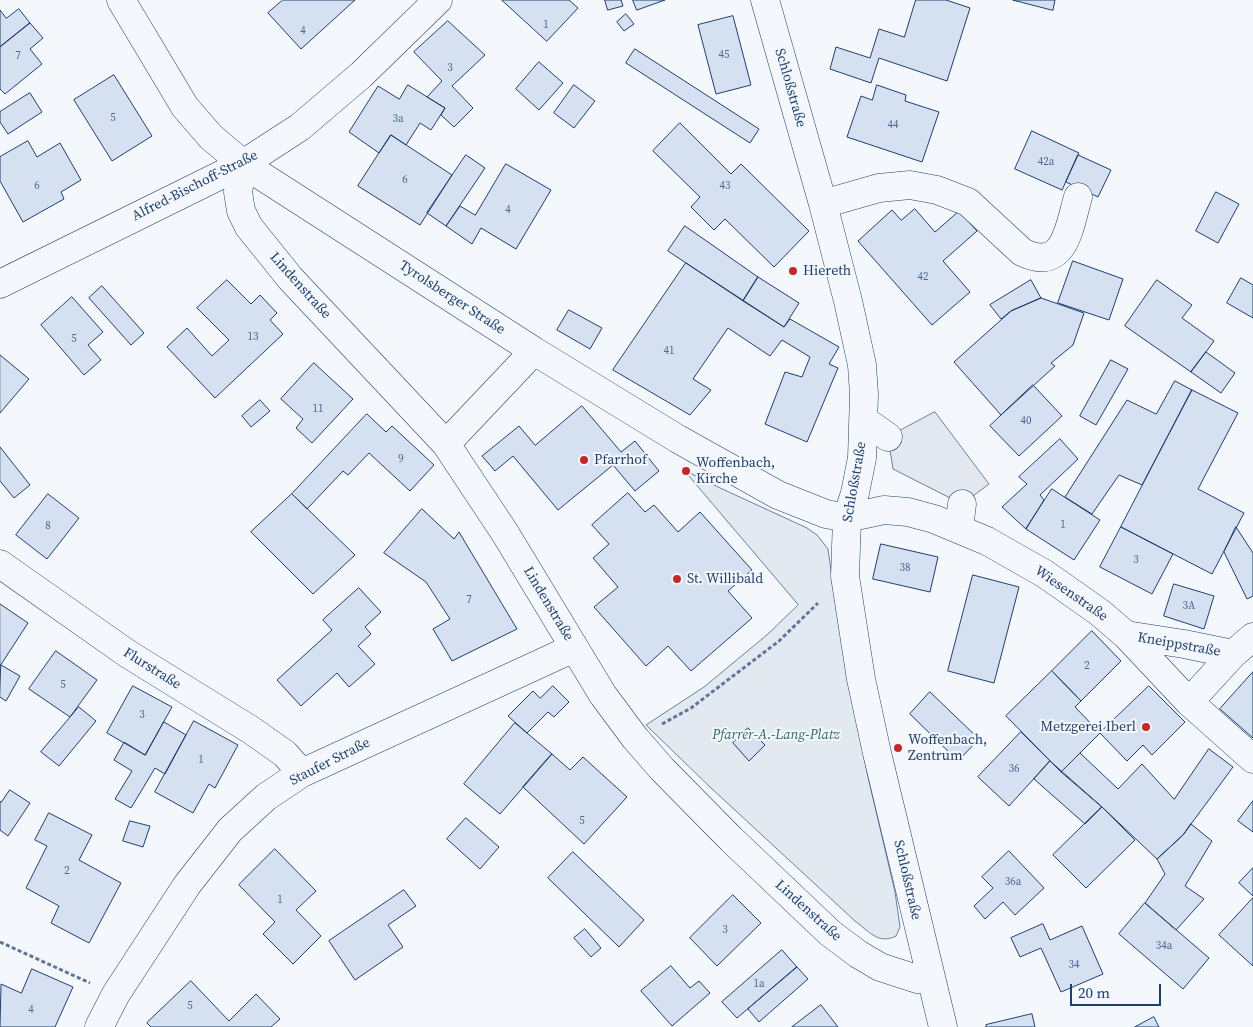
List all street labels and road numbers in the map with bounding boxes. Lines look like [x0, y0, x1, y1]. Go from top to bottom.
street label: Schloßstraße [771, 47, 809, 129]
street label: Alfred-Bischoff-Straße [129, 147, 261, 225]
street label: Lindenstraße [266, 249, 334, 323]
street label: Tyrolsberger Straße [396, 258, 508, 338]
street label: Schloßstraße [840, 440, 870, 524]
street label: Wiesenstraße [1031, 563, 1111, 625]
street label: Lindenstraße [519, 564, 577, 644]
street label: Kneippstraße [1136, 629, 1222, 661]
street label: Flurstraße [120, 645, 184, 693]
street label: Staufer Straße [287, 735, 373, 789]
street label: Schloßstraße [890, 838, 924, 922]
street label: Lindenstraße [771, 877, 845, 945]

